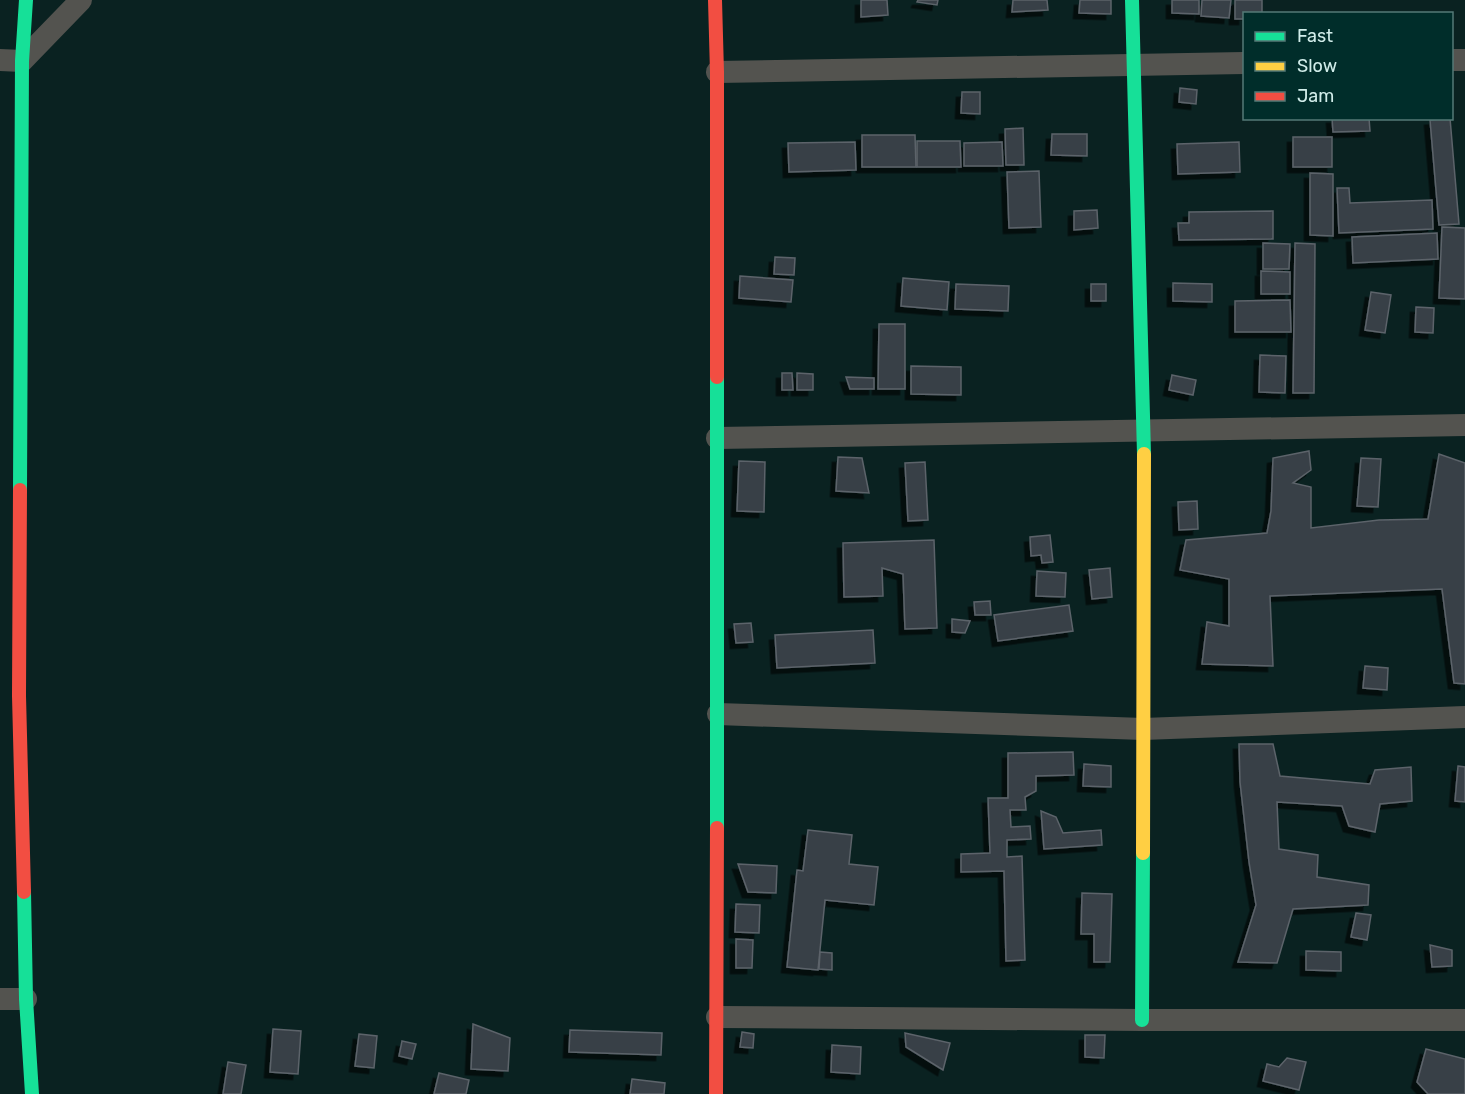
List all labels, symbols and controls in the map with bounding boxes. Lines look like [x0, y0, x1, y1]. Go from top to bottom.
legend [1243, 12, 1453, 120]
text: Fast [1297, 25, 1333, 47]
text: Slow [1297, 55, 1337, 77]
text: Jam [1297, 85, 1334, 107]

